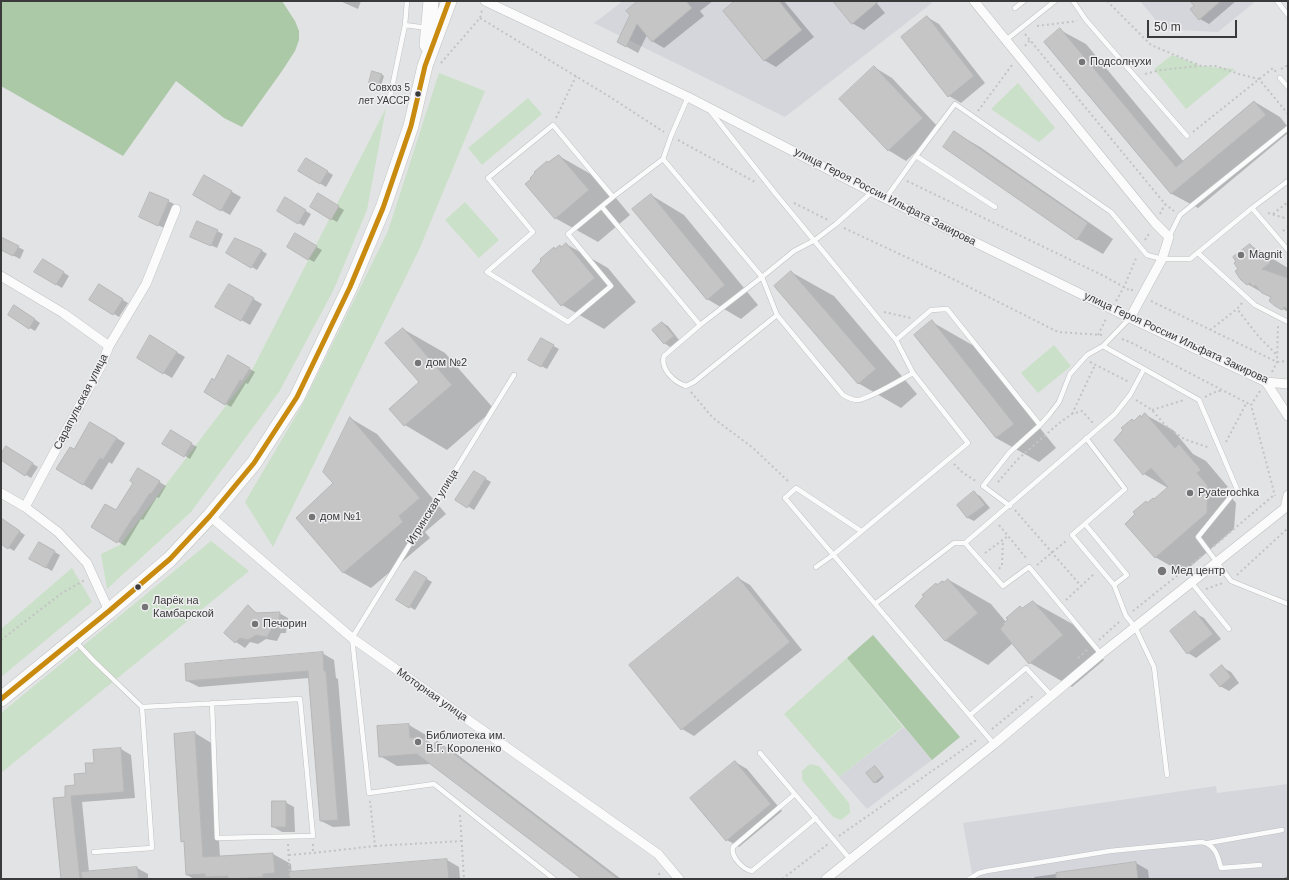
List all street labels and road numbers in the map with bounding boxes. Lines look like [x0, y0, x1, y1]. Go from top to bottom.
street label: улица Героя России Ильфата Закирова [792, 145, 978, 249]
street label: улица Героя России Ильфата Закирова [1082, 289, 1270, 387]
street label: Сарапульская улица [51, 352, 111, 452]
street label: Игринская улица [405, 467, 461, 547]
street label: Моторная улица [394, 666, 470, 724]

